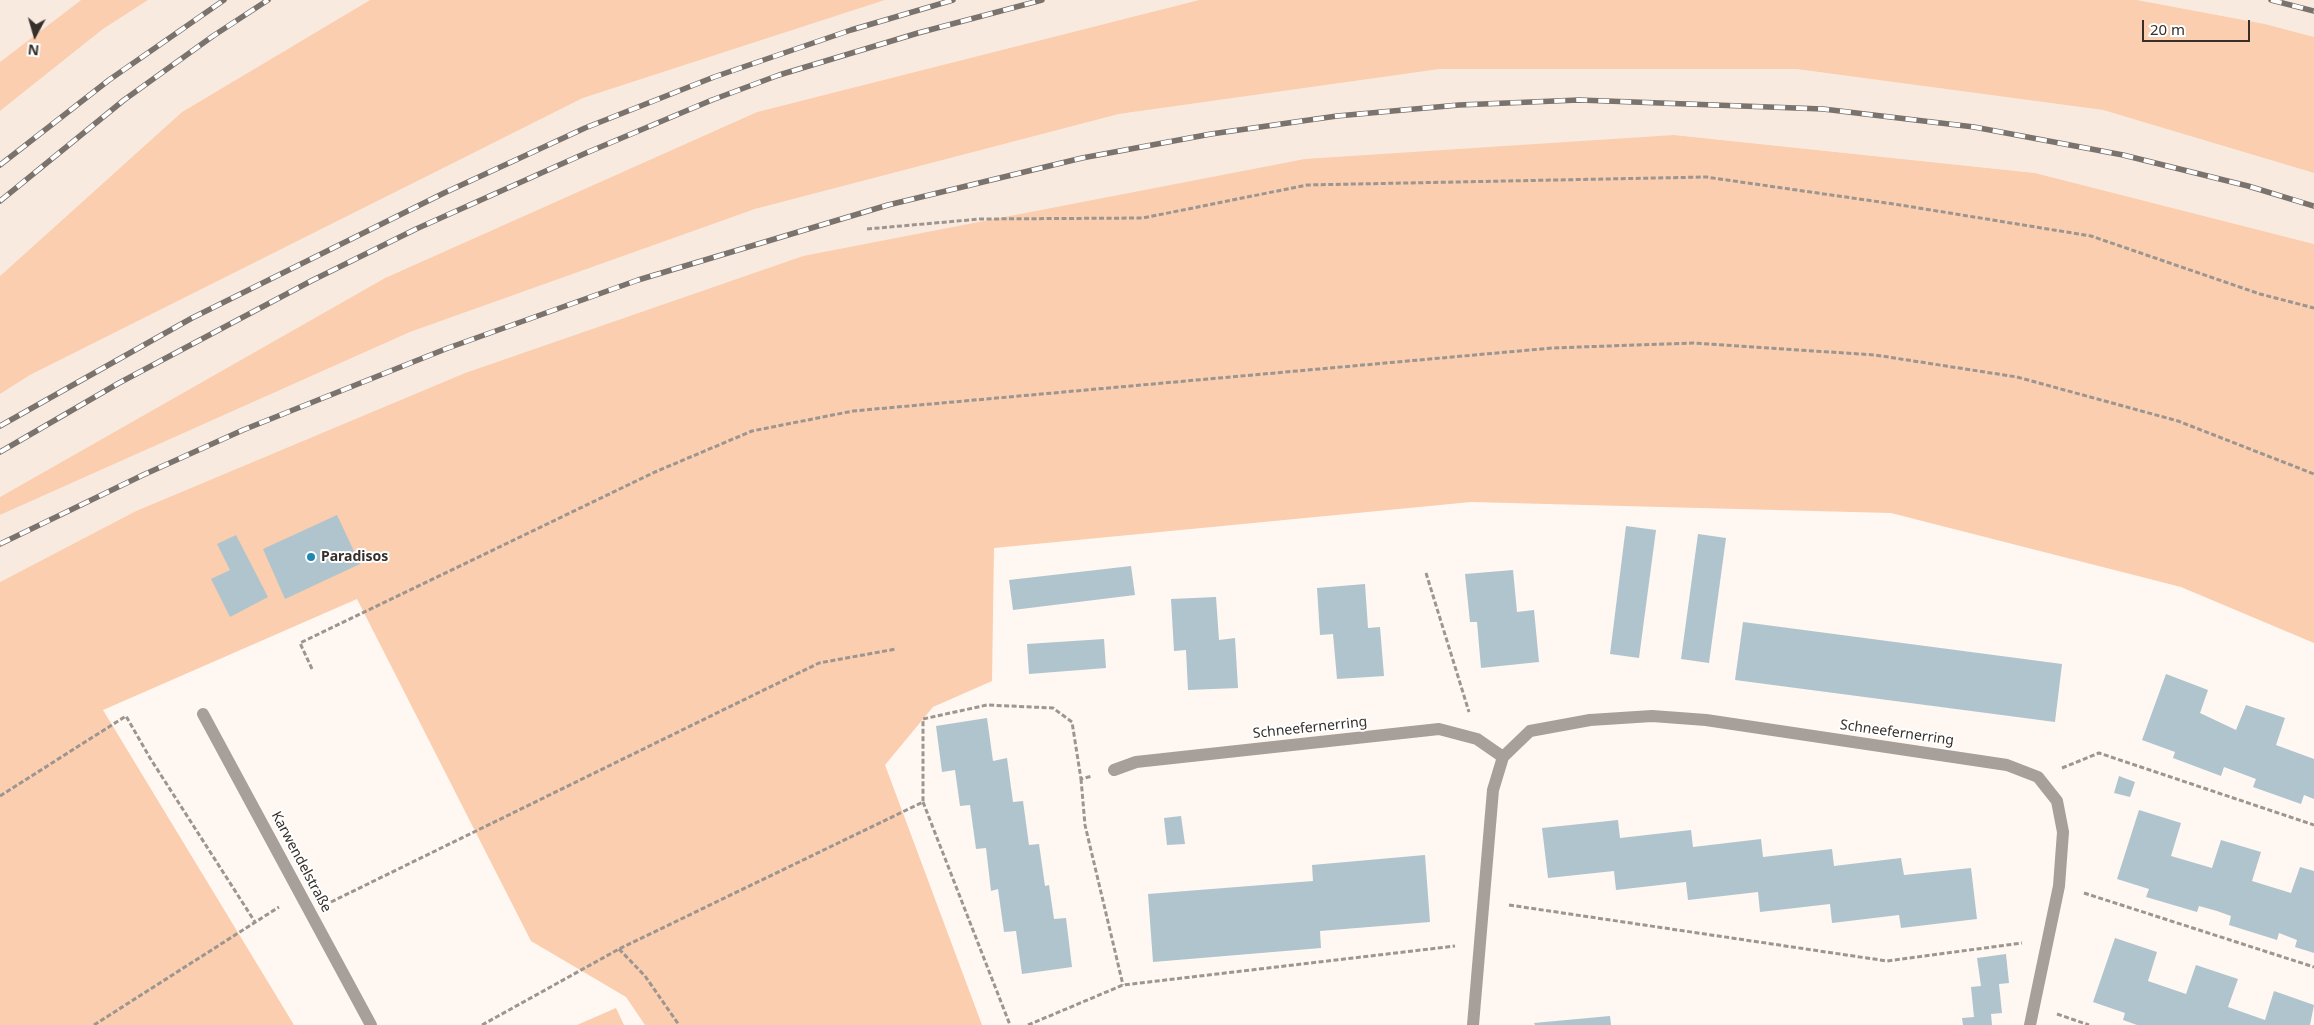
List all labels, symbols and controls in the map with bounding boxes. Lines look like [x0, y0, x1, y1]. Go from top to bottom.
north arrow [10, 10, 60, 60]
scale bar [2144, 10, 2252, 42]
text: 20 m [2150, 19, 2185, 39]
text: N [27, 40, 40, 60]
place label: Paradisos [321, 549, 388, 565]
marker: Paradisos [305, 551, 317, 563]
street label: Schneefernerring [1252, 714, 1368, 742]
street label: Schneefernerring [1839, 717, 1955, 749]
street label: Karwendelstraße [267, 809, 335, 915]

